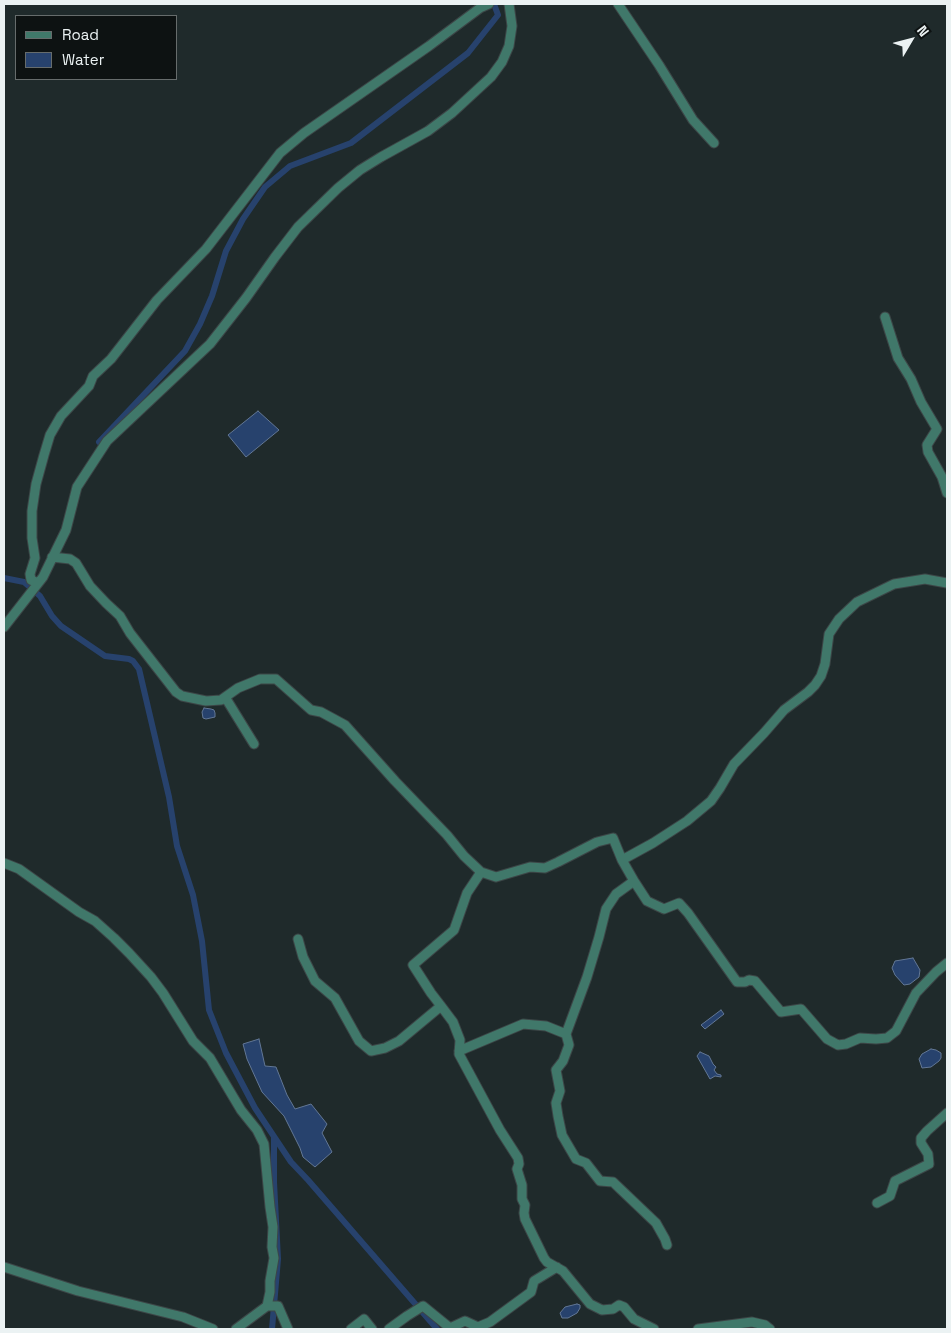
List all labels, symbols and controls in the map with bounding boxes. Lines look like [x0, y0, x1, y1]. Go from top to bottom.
legend [15, 15, 178, 80]
north arrow [886, 15, 936, 65]
text: N [913, 22, 933, 40]
text: Road [62, 25, 99, 44]
text: Water [62, 50, 104, 69]

